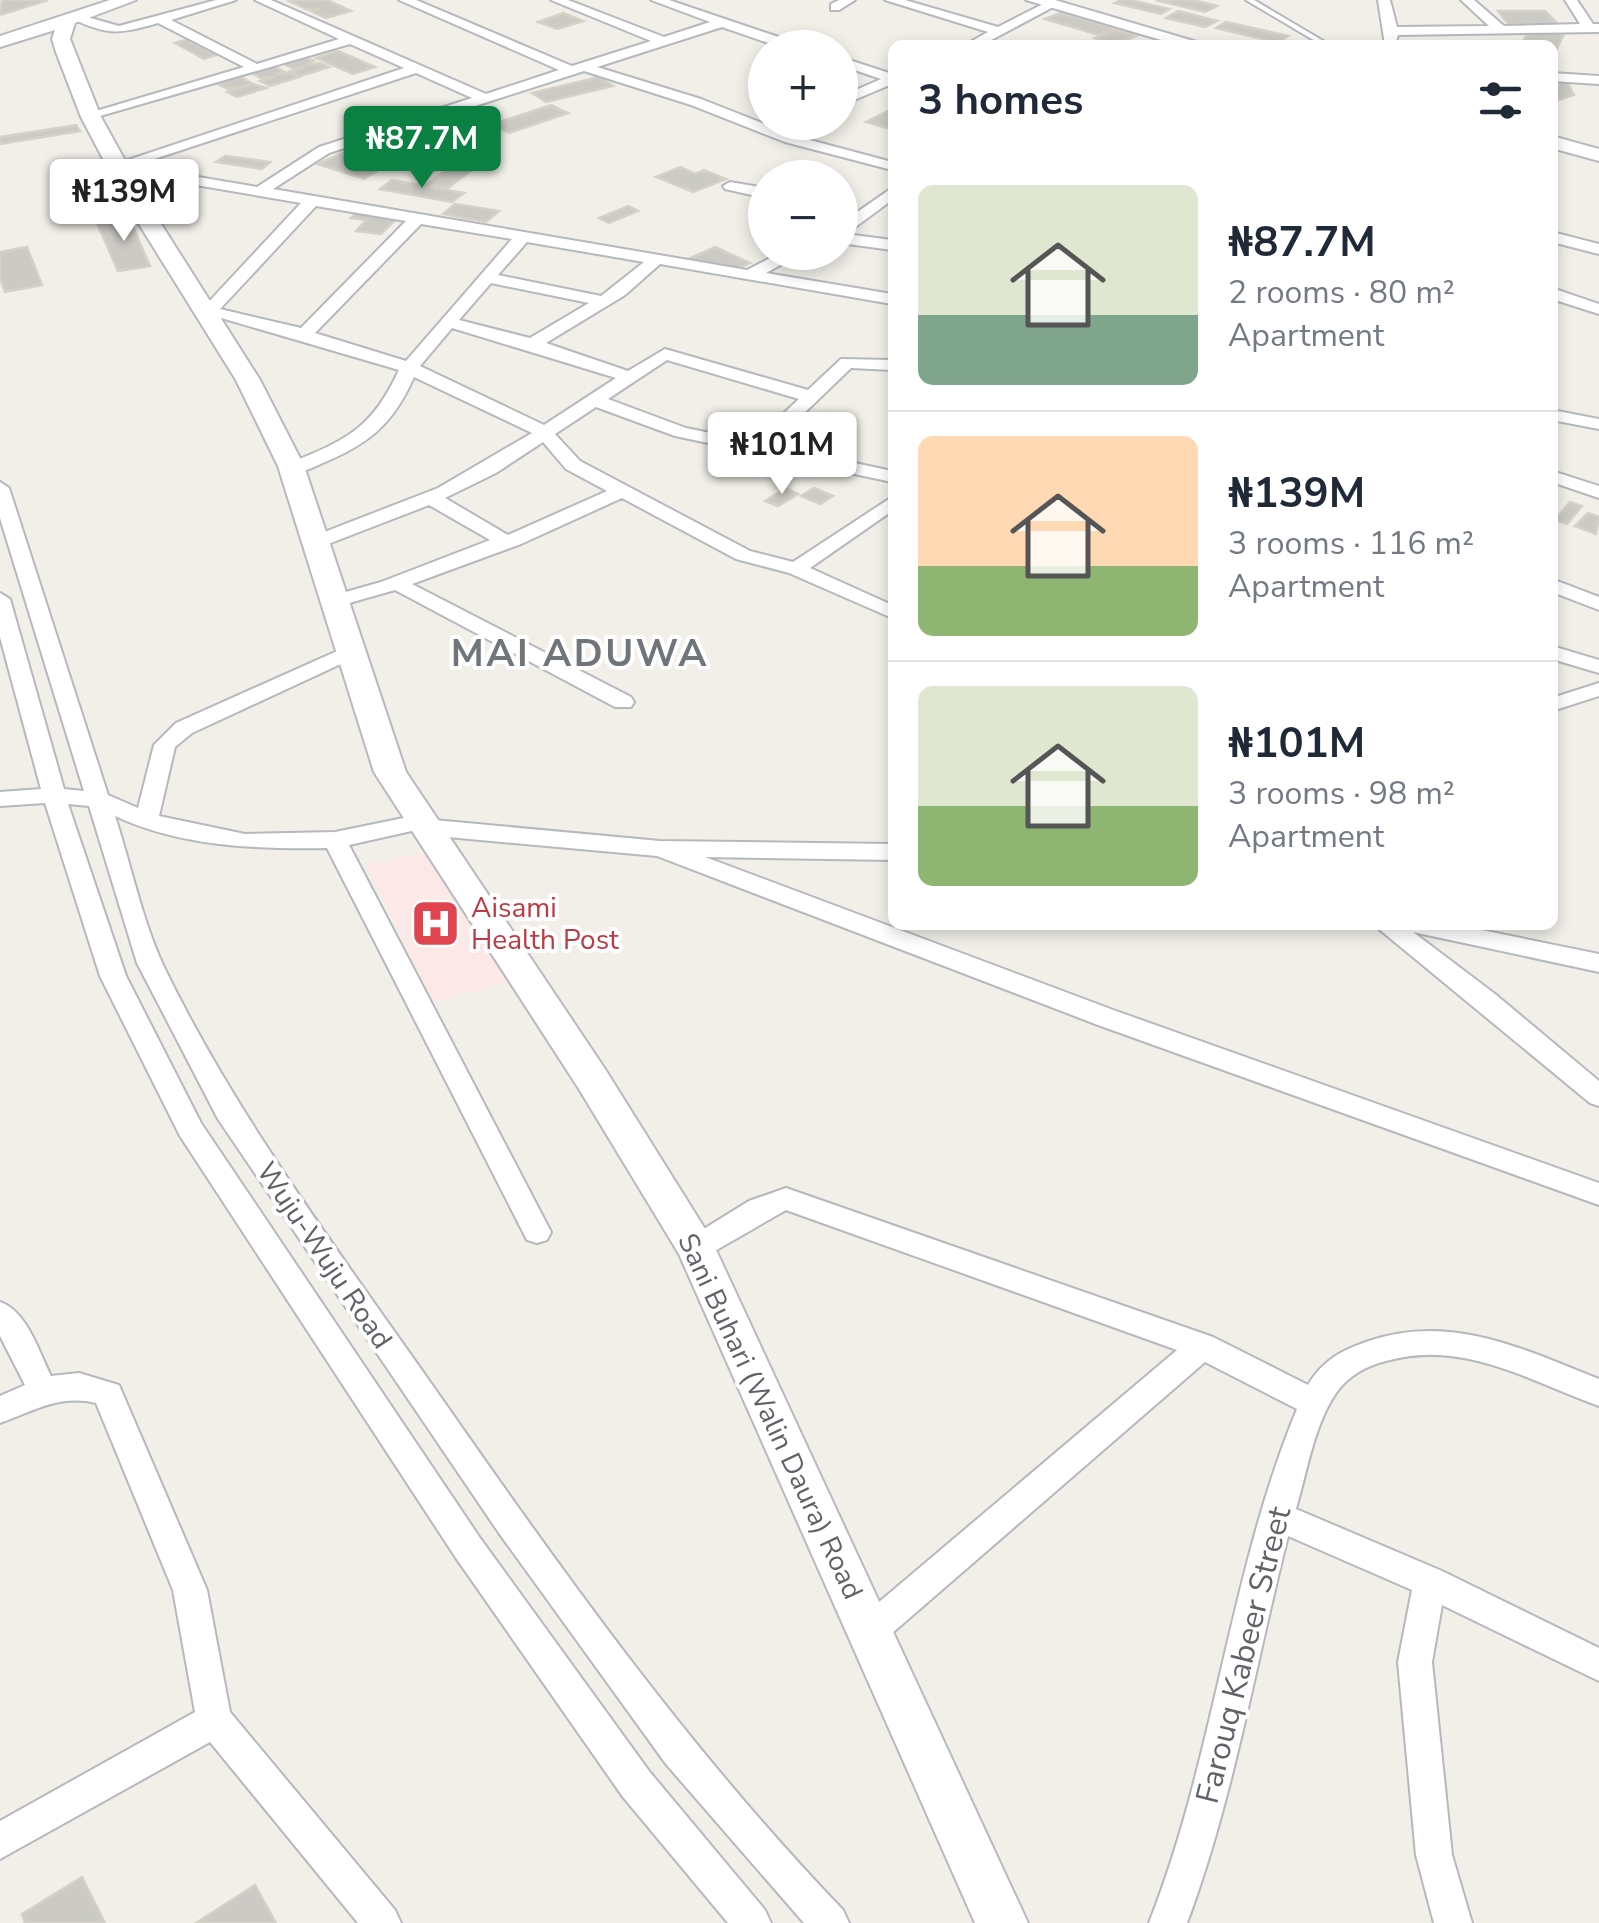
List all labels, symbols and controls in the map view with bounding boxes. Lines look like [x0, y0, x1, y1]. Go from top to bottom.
map controls [748, 30, 858, 270]
button: + [748, 30, 858, 140]
text: 3 homes [918, 72, 1083, 129]
icon: filters [1473, 73, 1528, 128]
pin: ₦87.7M [341, 106, 503, 191]
text: ₦87.7M [366, 117, 478, 160]
pin: ₦139M [54, 159, 194, 244]
button: − [748, 160, 858, 270]
text: ₦139M [72, 170, 176, 213]
text: ₦87.7M [1228, 214, 1376, 271]
icon: home [998, 225, 1118, 345]
text: 2 rooms · 80 m² [1228, 271, 1455, 314]
text: Apartment [1228, 314, 1384, 357]
pin: ₦101M [712, 412, 852, 497]
text: ₦101M [730, 423, 834, 466]
text: ₦139M [1228, 465, 1365, 522]
icon: home [998, 476, 1118, 596]
text: 3 rooms · 116 m² [1228, 522, 1474, 565]
text: Apartment [1228, 565, 1384, 608]
district label: MAI ADUWA [451, 628, 709, 679]
text: ₦101M [1228, 715, 1365, 772]
icon: home [998, 726, 1118, 846]
text: 3 rooms · 98 m² [1228, 772, 1455, 815]
text: Apartment [1228, 815, 1384, 858]
place label: Aisami Health Post [471, 889, 619, 959]
hospital icon: Aisami Health Post [410, 897, 462, 949]
street label: Wuju-Wuju Road [248, 1155, 401, 1356]
street label: Sani Buhari (Walin Daura) Road [668, 1227, 872, 1606]
street label: Farouq Kabeer Street [1186, 1501, 1301, 1808]

